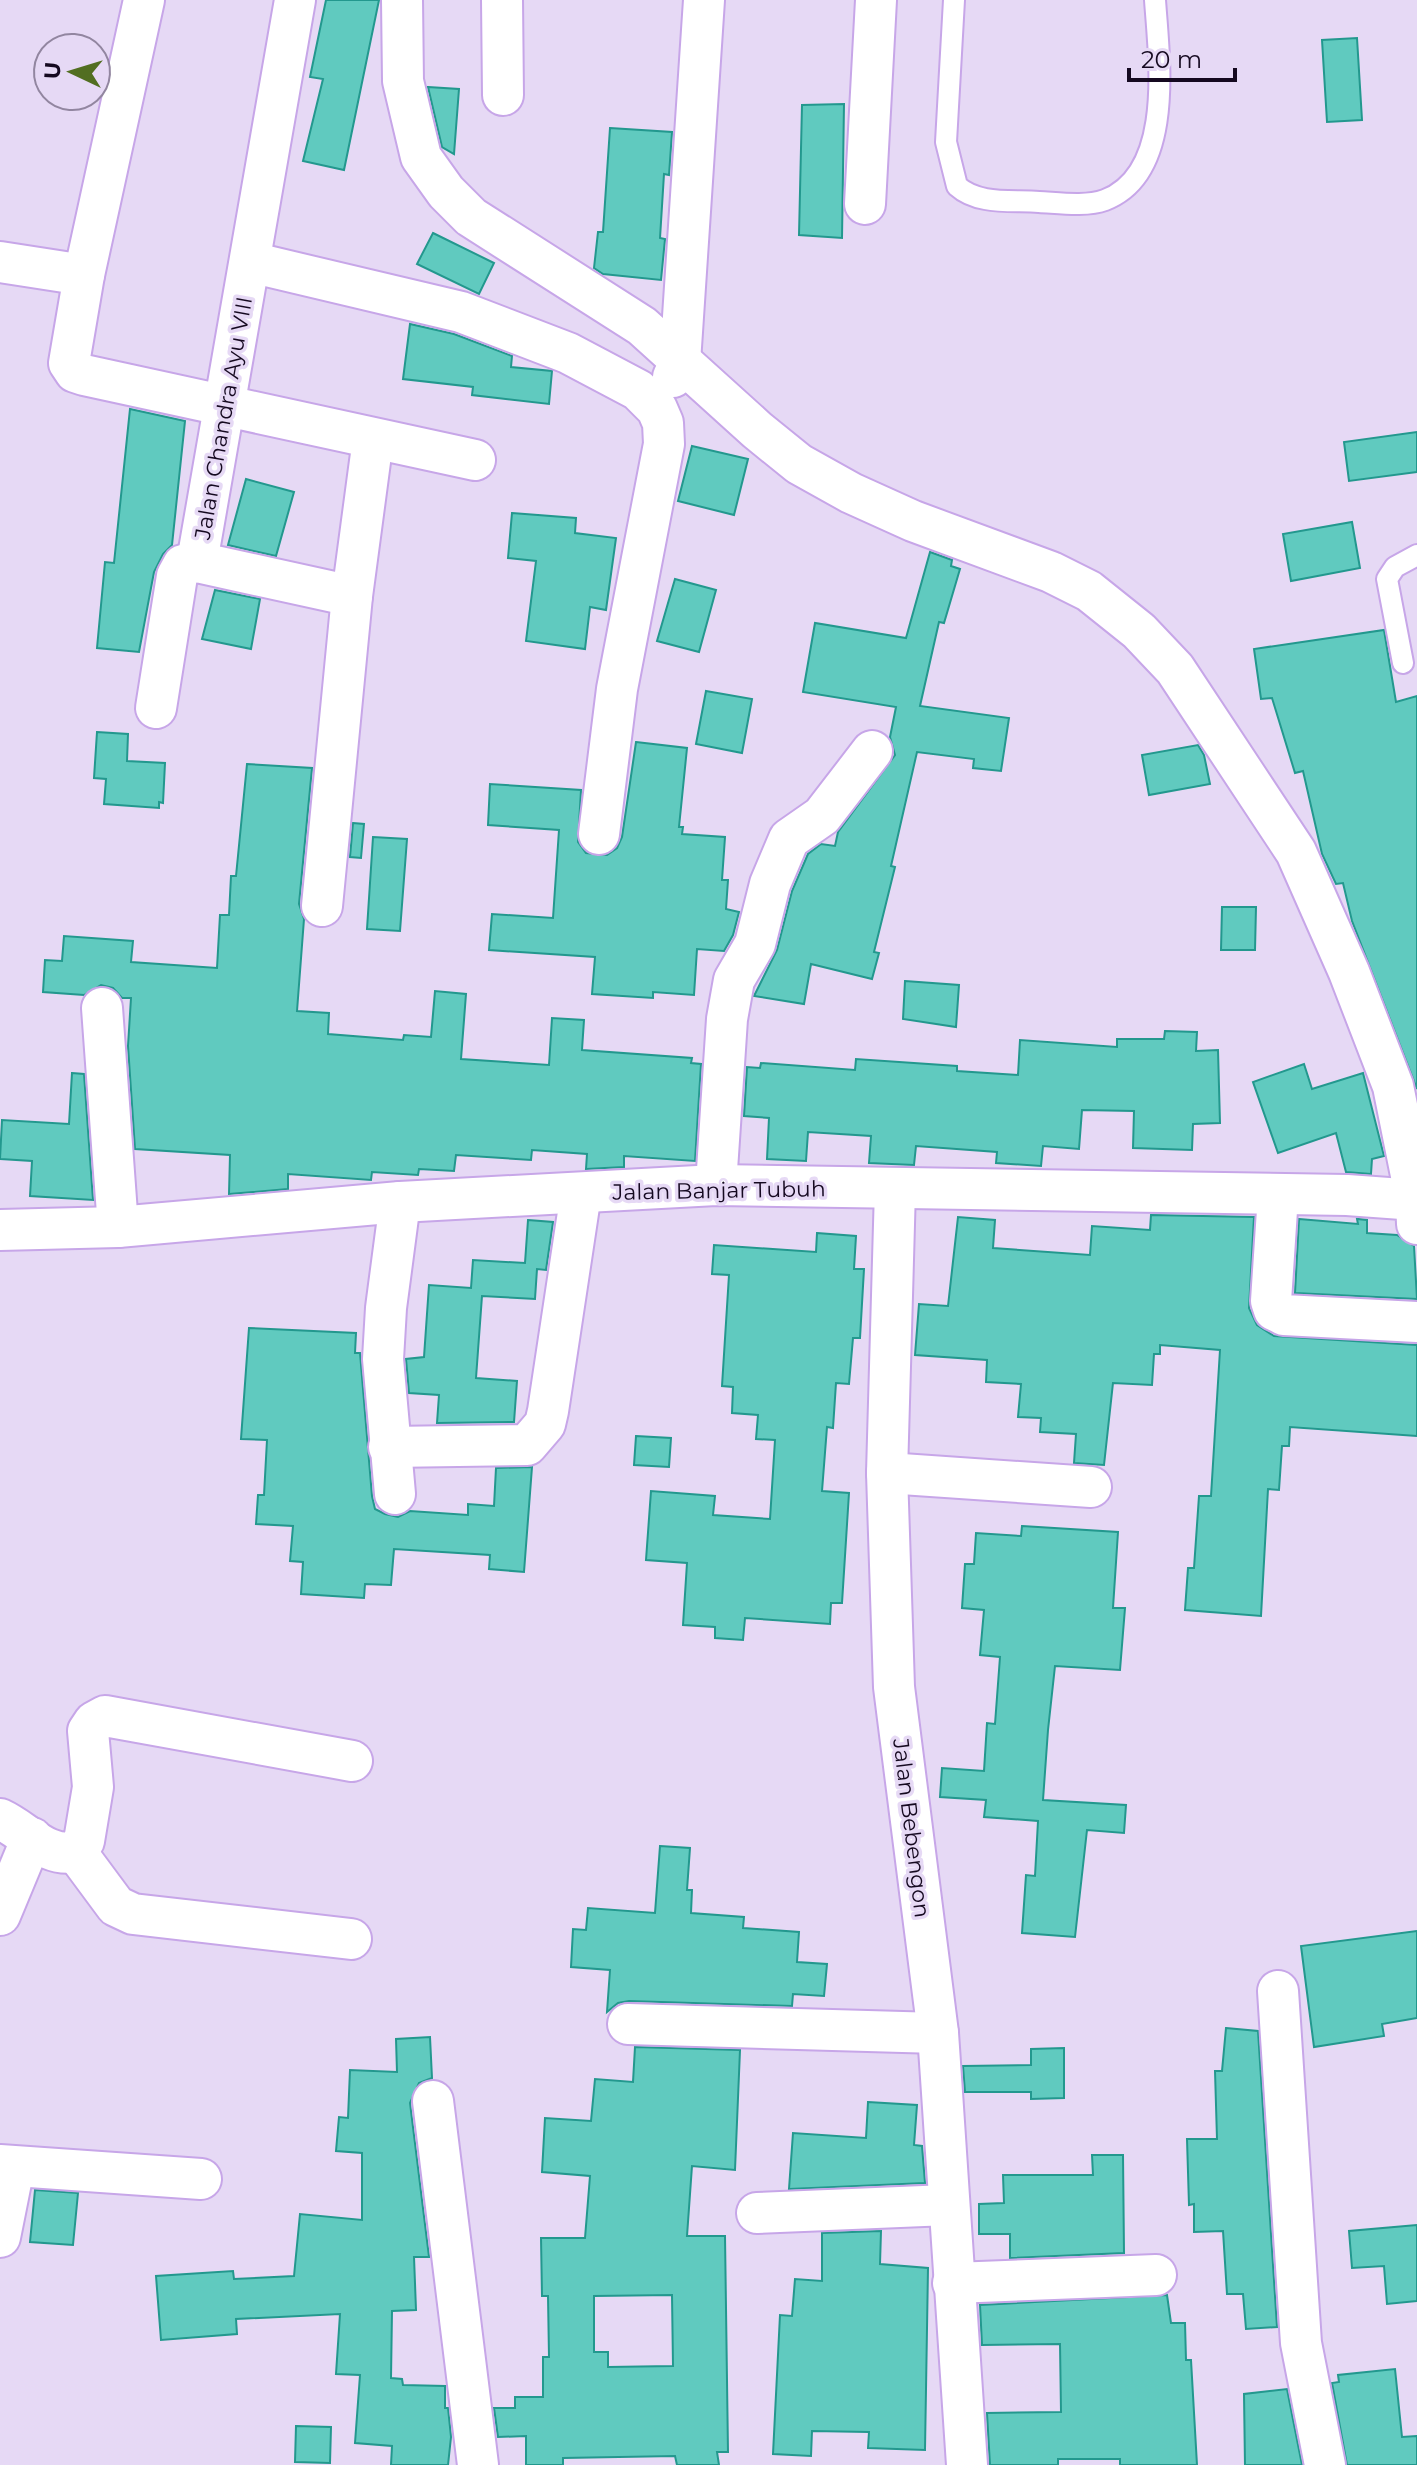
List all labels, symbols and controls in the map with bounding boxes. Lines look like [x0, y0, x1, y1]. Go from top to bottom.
north arrow [32, 32, 112, 112]
scale bar [1129, 32, 1235, 82]
text: 20 m [1141, 45, 1202, 74]
text: U [38, 61, 67, 80]
street label: Jalan Chandra Ayu VIII [189, 295, 258, 543]
street label: Jalan Banjar Tubuh [611, 1175, 826, 1206]
street label: Jalan Bebengon [887, 1736, 936, 1919]

